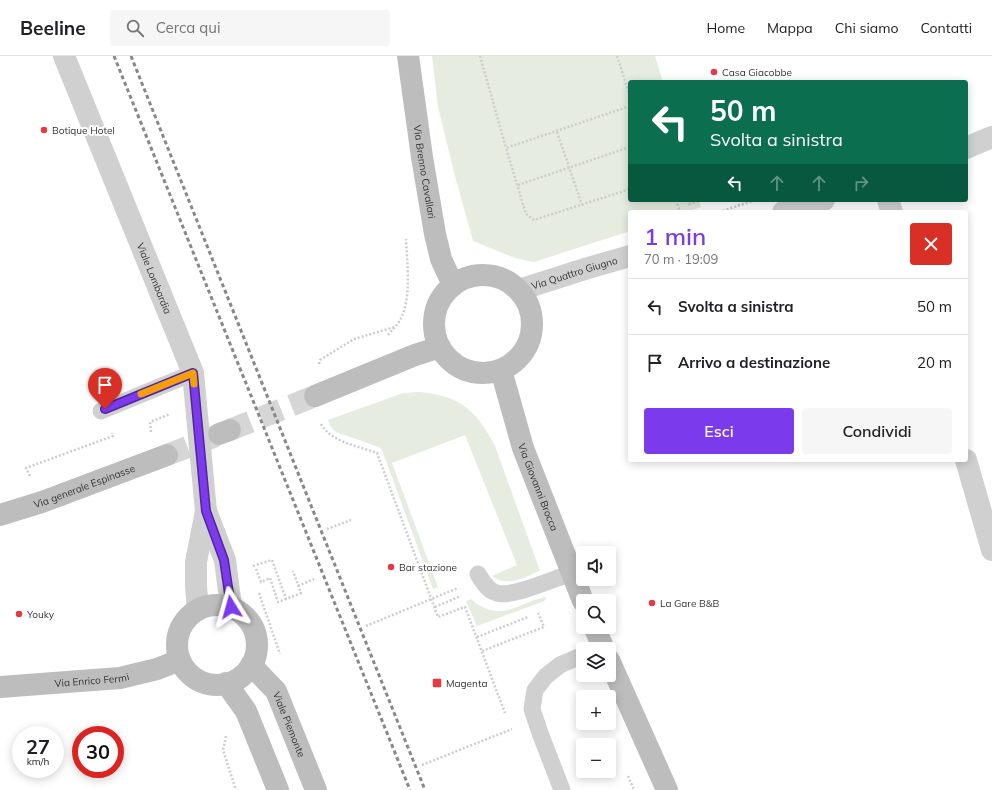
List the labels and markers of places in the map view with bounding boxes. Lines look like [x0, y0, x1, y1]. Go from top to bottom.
place label: Casa Giacobbe [722, 66, 792, 79]
marker: Casa Giacobbe [709, 67, 719, 77]
place label: Botique Hotel [52, 124, 115, 137]
marker: Botique Hotel [39, 125, 49, 135]
pin [88, 368, 122, 409]
place label: Bar stazione [399, 561, 457, 574]
marker: Bar stazione [386, 562, 396, 572]
place label: La Gare B&B [660, 597, 719, 610]
marker: La Gare B&B [647, 598, 657, 608]
place label: Youky [26, 608, 55, 621]
marker: Youky [14, 609, 24, 619]
marker: Magenta [431, 677, 443, 689]
place label: Magenta [446, 677, 487, 690]

